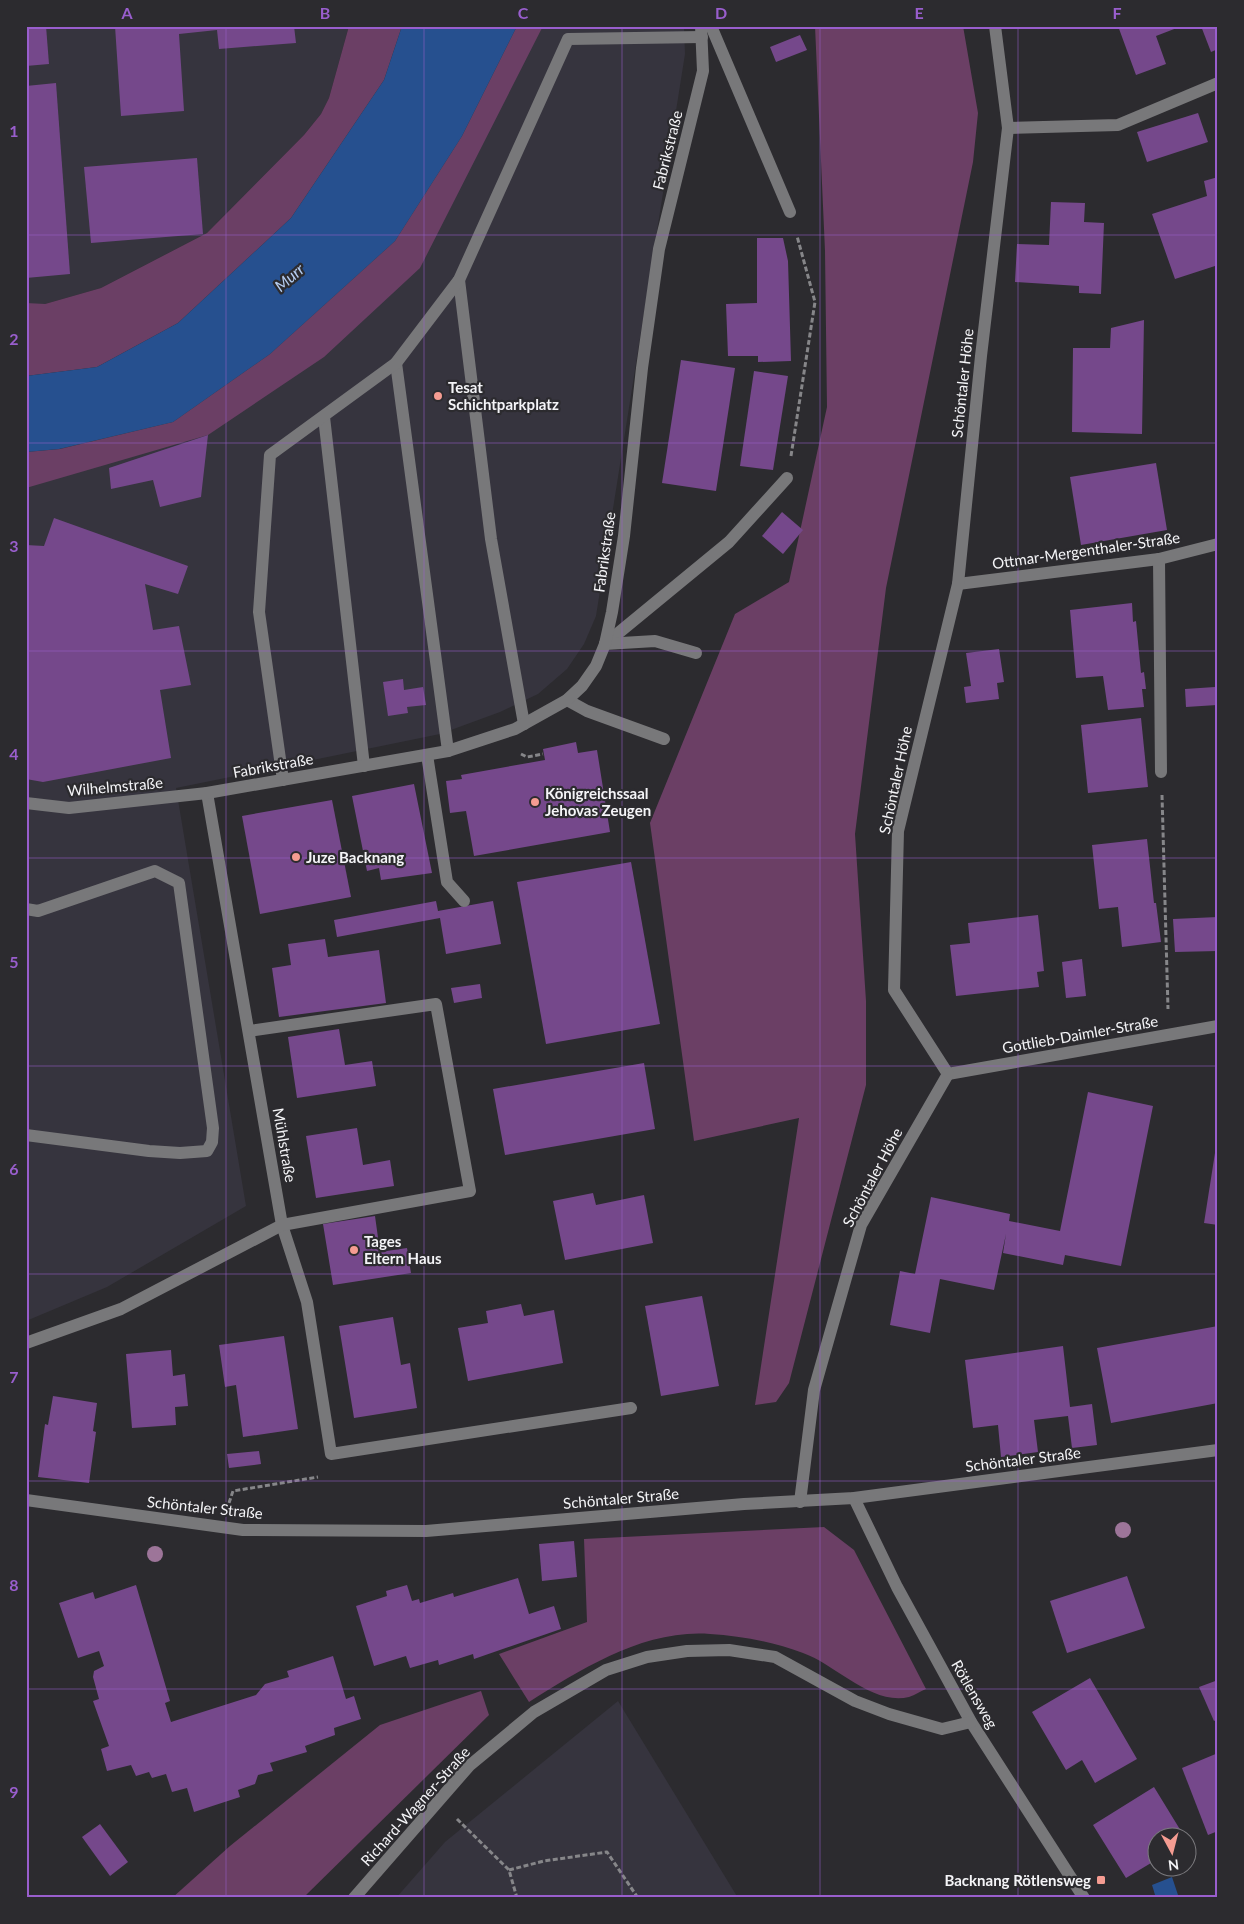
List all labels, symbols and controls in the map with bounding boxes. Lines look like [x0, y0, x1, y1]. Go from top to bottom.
text: A [120, 3, 133, 22]
text: B [320, 3, 330, 22]
text: C [518, 3, 529, 22]
text: D [715, 3, 727, 22]
text: E [914, 3, 924, 22]
text: F [1112, 3, 1122, 22]
street label: Fabrikstraße [648, 108, 686, 192]
text: 1 [9, 121, 19, 140]
water label: Murr [270, 259, 308, 295]
street label: Schöntaler Höhe [947, 327, 977, 438]
text: 2 [9, 329, 19, 348]
place label: Tesat Schichtparkplatz [448, 378, 559, 413]
marker: Tesat Schichtparkplatz [432, 390, 444, 402]
street label: Fabrikstraße [589, 510, 619, 593]
street label: Ottmar-Mergenthaler-Straße [991, 528, 1181, 572]
text: 3 [9, 536, 19, 555]
street label: Schöntaler Höhe [875, 724, 915, 836]
text: 4 [9, 744, 19, 763]
street label: Fabrikstraße [231, 749, 315, 781]
street label: Wilhelmstraße [66, 773, 164, 799]
place label: Königreichssaal Jehovas Zeugen [545, 784, 651, 819]
marker: Königreichssaal Jehovas Zeugen [529, 796, 541, 808]
place label: Juze Backnang [306, 848, 404, 866]
marker: Juze Backnang [290, 851, 302, 863]
text: 5 [9, 952, 19, 971]
street label: Gottlieb-Daimler-Straße [1001, 1011, 1159, 1057]
street label: Mühlstraße [270, 1106, 300, 1184]
street label: Schöntaler Höhe [838, 1124, 906, 1230]
text: 6 [9, 1159, 19, 1178]
place label: Tages Eltern Haus [364, 1232, 442, 1267]
marker: Tages Eltern Haus [348, 1244, 360, 1256]
text: 7 [9, 1367, 19, 1386]
street label: Schöntaler Straße [964, 1443, 1082, 1475]
street label: Schöntaler Straße [562, 1484, 680, 1512]
street label: Schöntaler Straße [146, 1492, 264, 1522]
text: 8 [9, 1575, 19, 1594]
street label: Rötlensweg [948, 1656, 1002, 1732]
street label: Richard-Wagner-Straße [357, 1743, 473, 1869]
text: 9 [9, 1782, 19, 1801]
north arrow [1146, 1826, 1196, 1876]
text: N [1167, 1856, 1180, 1874]
place label: Backnang Rötlensweg [944, 1871, 1091, 1889]
marker: Backnang Rötlensweg [1095, 1874, 1107, 1886]

